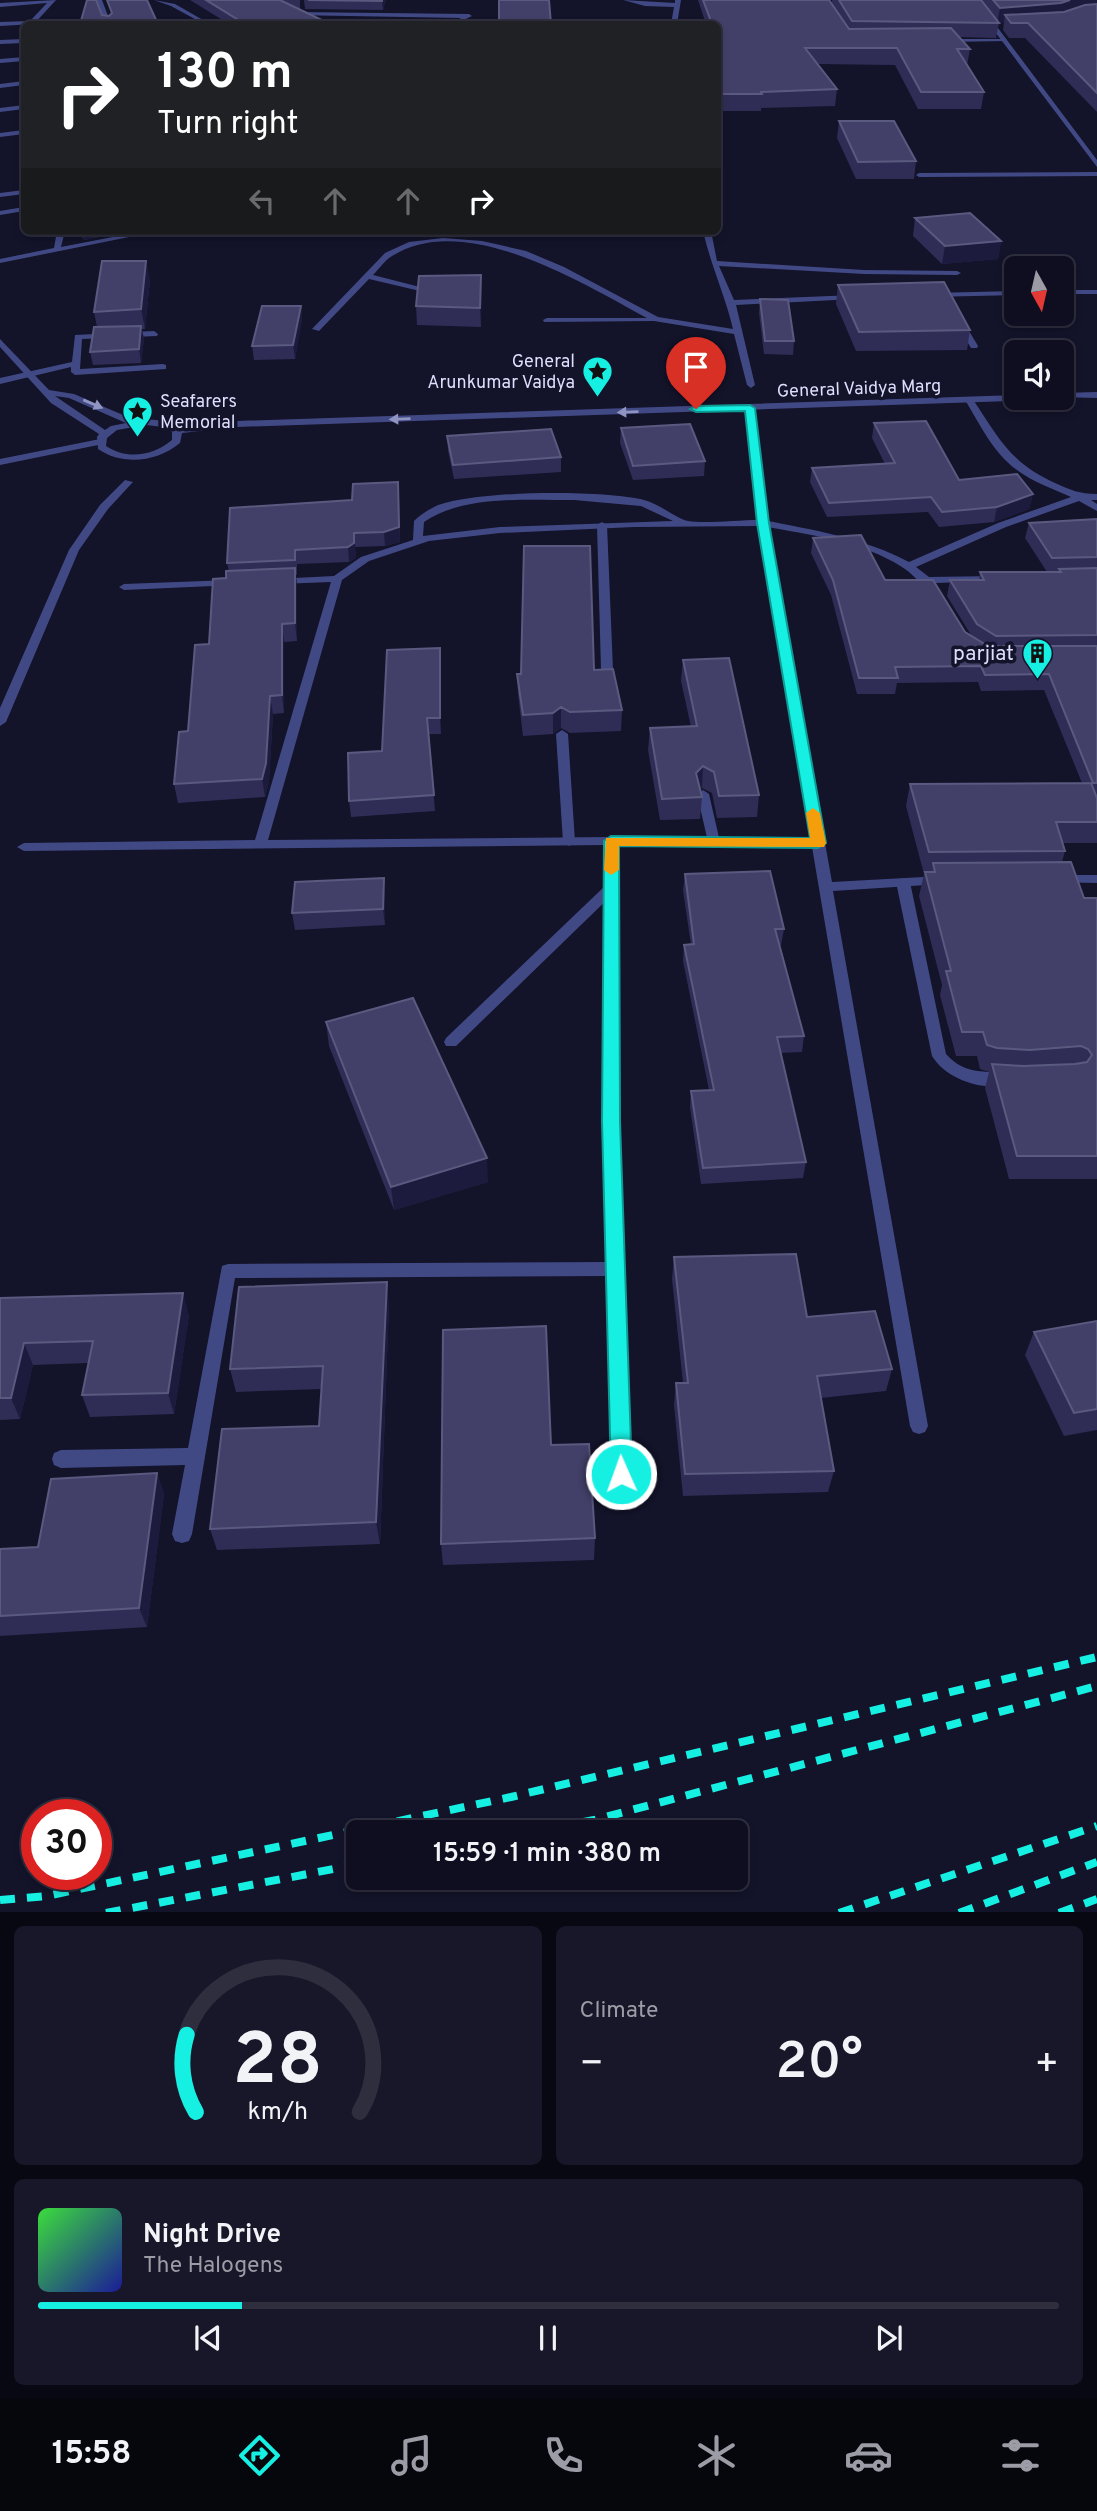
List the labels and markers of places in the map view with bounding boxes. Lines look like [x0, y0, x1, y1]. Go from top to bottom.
pin [666, 337, 726, 409]
place label: General Arunkumar Vaidya [427, 351, 575, 395]
place icon: General Arunkumar Vaidya [581, 354, 615, 398]
place label: Seafarers Memorial [160, 391, 237, 435]
place icon: Seafarers Memorial [120, 394, 154, 438]
building icon: parjiat [1020, 636, 1054, 680]
place label: parjiat [953, 641, 1014, 668]

